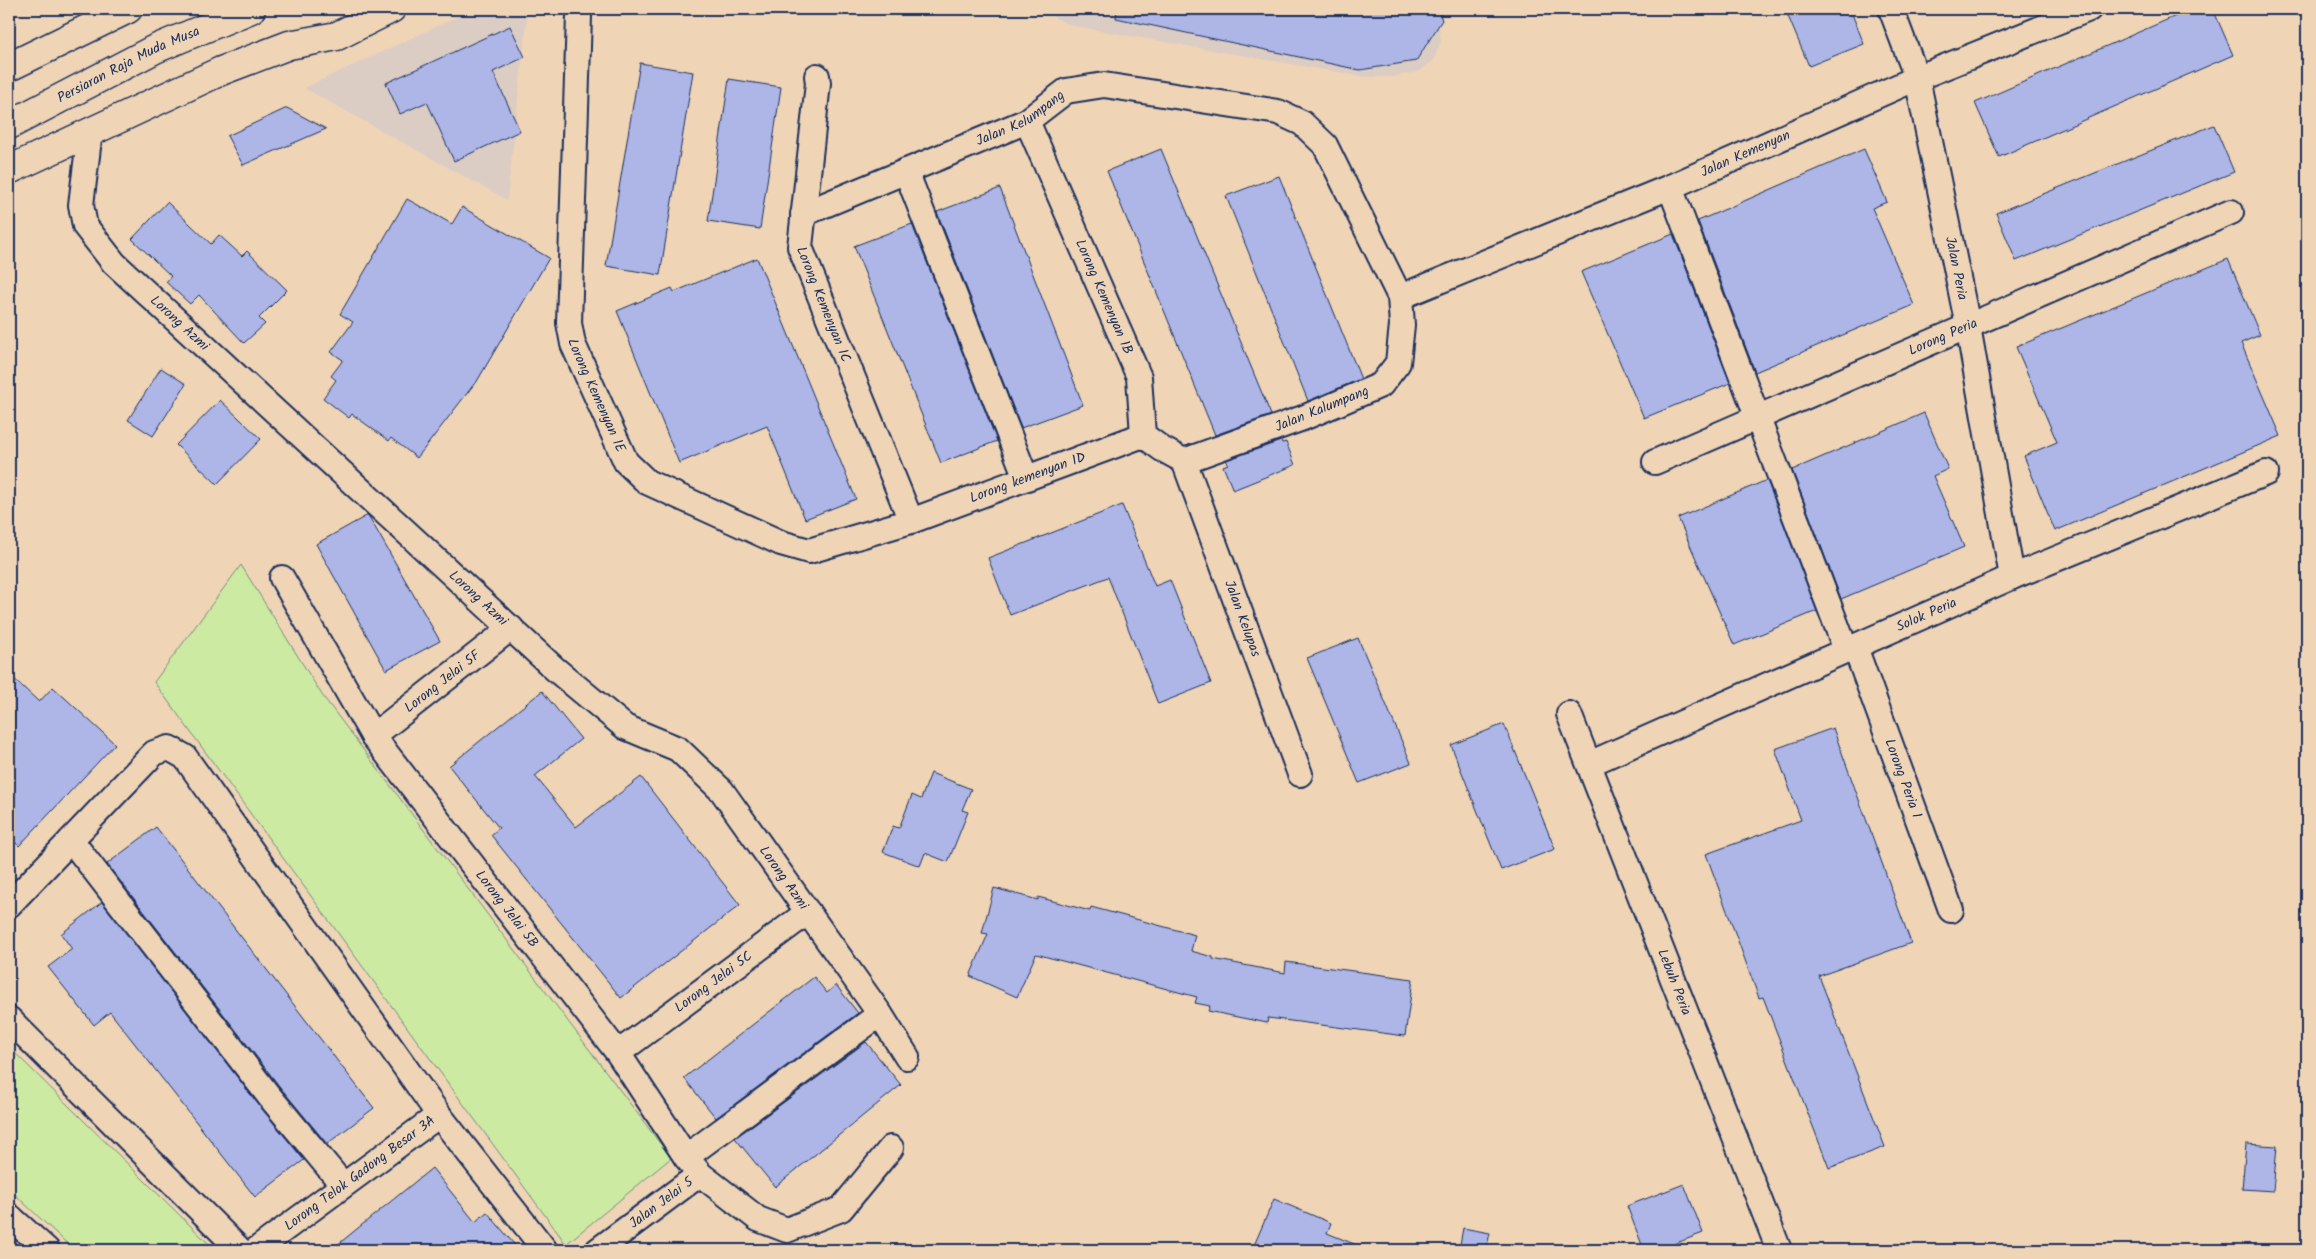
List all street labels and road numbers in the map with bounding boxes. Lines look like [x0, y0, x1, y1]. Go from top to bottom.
street label: Persiaran Raja Muda Musa [53, 20, 203, 109]
street label: Jalan Kelumpang [973, 85, 1070, 152]
street label: Jalan Kemenyan [1697, 124, 1794, 183]
street label: Jalan Peria [1939, 234, 1973, 302]
street label: Lorong Kemenyan 1B [1069, 236, 1139, 358]
street label: Lorong Kemenyan 1C [790, 243, 857, 366]
street label: Lorong Azmi [145, 290, 215, 357]
street label: Lorong Peria [1905, 312, 1981, 362]
street label: Lorong Kemenyan 1E [561, 337, 632, 457]
street label: Jalan Kalumpang [1272, 380, 1372, 438]
street label: Lorong kemenyan 1D [967, 446, 1089, 509]
street label: Lorong Azmi [444, 565, 513, 632]
street label: Jalan Kelupas [1218, 577, 1267, 660]
street label: Solok Peria [1893, 592, 1960, 638]
street label: Lorong Jelai 5F [400, 644, 486, 719]
street label: Lorong Peria 1 [1878, 736, 1928, 821]
street label: Lorong Azmi [753, 841, 814, 915]
street label: Lorong Jelai 5B [470, 865, 544, 953]
street label: Lorong Jelai 5C [670, 946, 757, 1018]
street label: Lebuh Peria [1651, 946, 1697, 1019]
street label: Lorong Telok Gadong Besar 3A [280, 1110, 440, 1237]
street label: Jalan Jelai 5 [624, 1171, 699, 1234]

